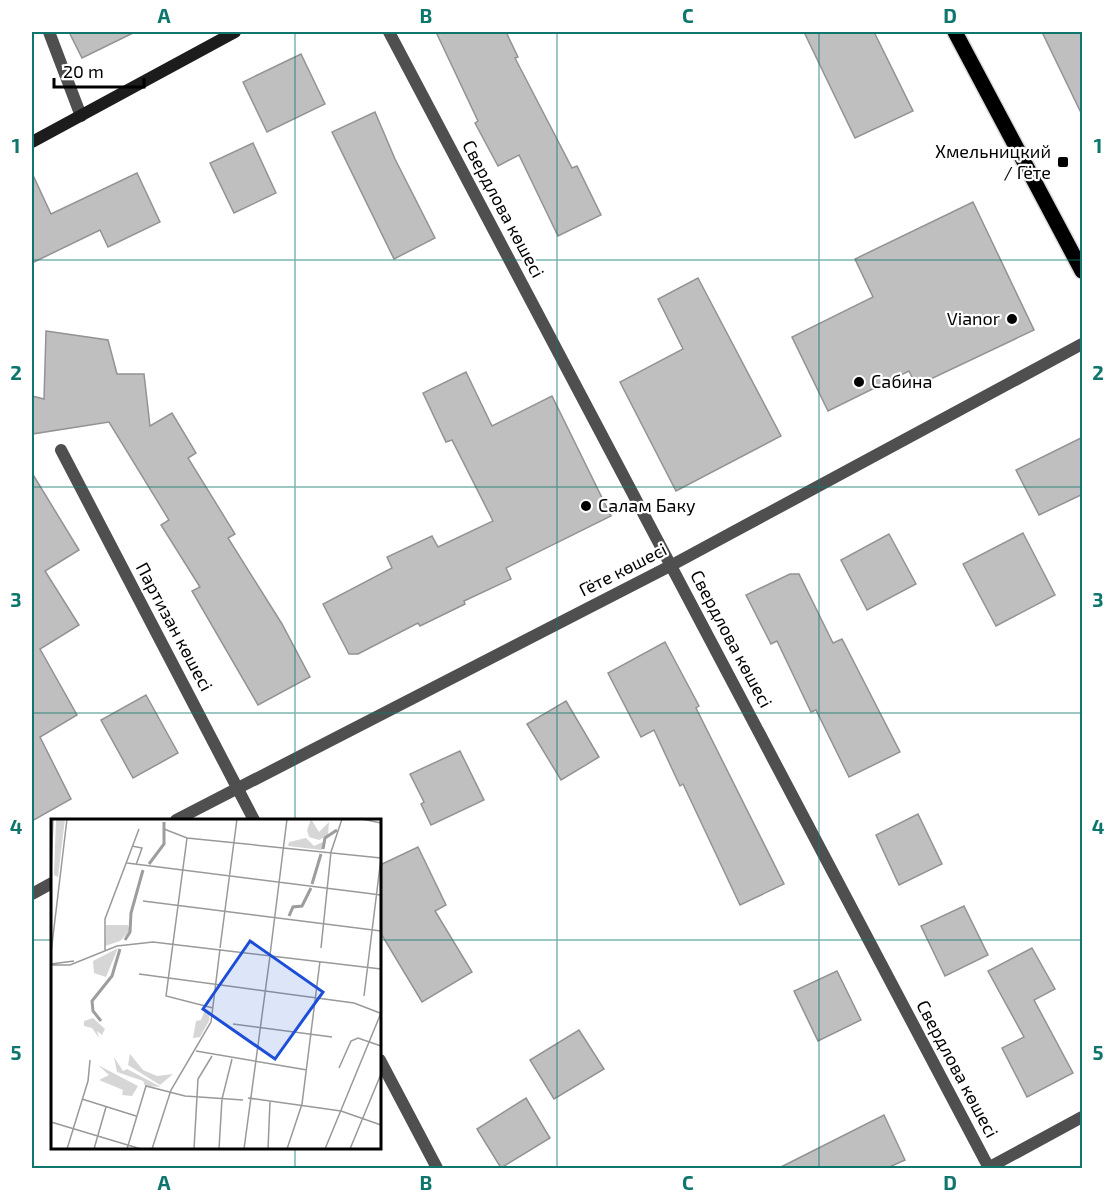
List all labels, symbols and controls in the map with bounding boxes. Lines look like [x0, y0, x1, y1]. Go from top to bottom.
text: A [157, 3, 171, 27]
text: B [420, 3, 432, 27]
text: C [682, 3, 694, 27]
text: D [943, 3, 957, 27]
scale bar [54, 51, 144, 89]
text: 20 m [63, 60, 104, 82]
text: 1 [12, 133, 20, 157]
text: 1 [1094, 133, 1102, 157]
street label: Свердлова көшесі [458, 136, 549, 281]
place label: Хмельницкий / Гёте [935, 140, 1051, 183]
marker: Хмельницкий / Гёте [1056, 155, 1070, 169]
place label: Vianor [947, 307, 1000, 329]
marker: Vianor [1005, 312, 1019, 326]
text: 2 [10, 360, 22, 384]
text: 2 [1092, 360, 1104, 384]
place label: Сабина [871, 370, 933, 392]
marker: Сабина [852, 375, 866, 389]
place label: Салам Баку [598, 494, 696, 516]
marker: Салам Баку [579, 499, 593, 513]
street label: Гёте көшесі [575, 538, 670, 601]
street label: Партизан көшесі [132, 558, 218, 695]
street label: Свердлова көшесі [686, 566, 777, 711]
text: 3 [10, 587, 22, 611]
text: 3 [1092, 587, 1104, 611]
text: 4 [10, 814, 23, 838]
text: 4 [1092, 814, 1105, 838]
inset map [51, 819, 381, 1149]
street label: Свердлова көшесі [912, 996, 1003, 1141]
text: 5 [10, 1040, 22, 1064]
text: 5 [1092, 1040, 1104, 1064]
text: A [157, 1170, 171, 1194]
text: B [420, 1170, 432, 1194]
text: C [682, 1170, 694, 1194]
text: D [943, 1170, 957, 1194]

